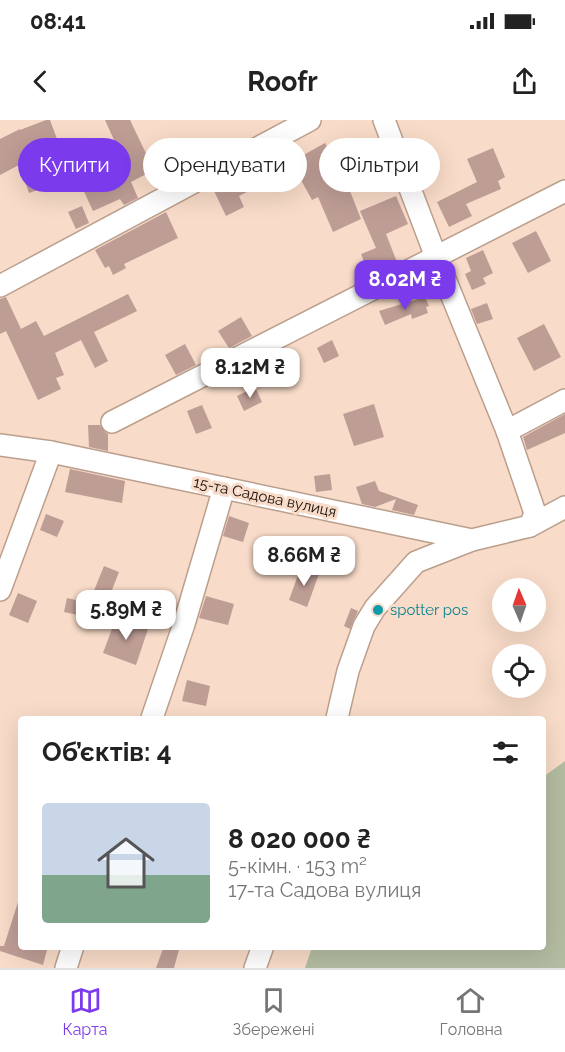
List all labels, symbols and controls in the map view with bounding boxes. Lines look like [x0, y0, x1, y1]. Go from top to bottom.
text: 08:41 [30, 8, 86, 34]
icon: back [24, 65, 57, 98]
icon: share [508, 65, 541, 98]
text: Roofr [247, 66, 318, 97]
chip: Купити [18, 138, 131, 192]
chip: Орендувати [143, 138, 307, 192]
chip: Фільтри [319, 138, 440, 192]
pin: 8.02M ₴ [350, 260, 460, 311]
text: 8.02M ₴ [369, 267, 441, 291]
pin: 8.12M ₴ [195, 348, 305, 399]
text: 8.12M ₴ [215, 355, 285, 379]
street label: 15-та Садова вулиця [192, 473, 338, 521]
pin: 8.66M ₴ [249, 536, 359, 587]
text: 8.66M ₴ [267, 543, 341, 567]
north arrow [492, 578, 546, 632]
map controls [492, 578, 546, 698]
pin: 5.89M ₴ [71, 590, 181, 641]
text: 5.89M ₴ [90, 597, 162, 621]
place label: spotter pos [390, 601, 468, 619]
marker: spotter pos [371, 603, 385, 617]
button: locate [492, 644, 546, 698]
icon: filters [489, 736, 522, 769]
text: Об’єктів: 4 [42, 737, 172, 767]
text: 8 020 000 ₴ [228, 824, 371, 854]
icon: home [90, 827, 162, 899]
text: 5-кімн. · 153 m² [228, 854, 367, 878]
text: 17-та Садова вулиця [228, 878, 421, 902]
tab: Карта [63, 984, 108, 1039]
tab: Збережені [233, 984, 314, 1039]
tab: Головна [439, 984, 503, 1039]

